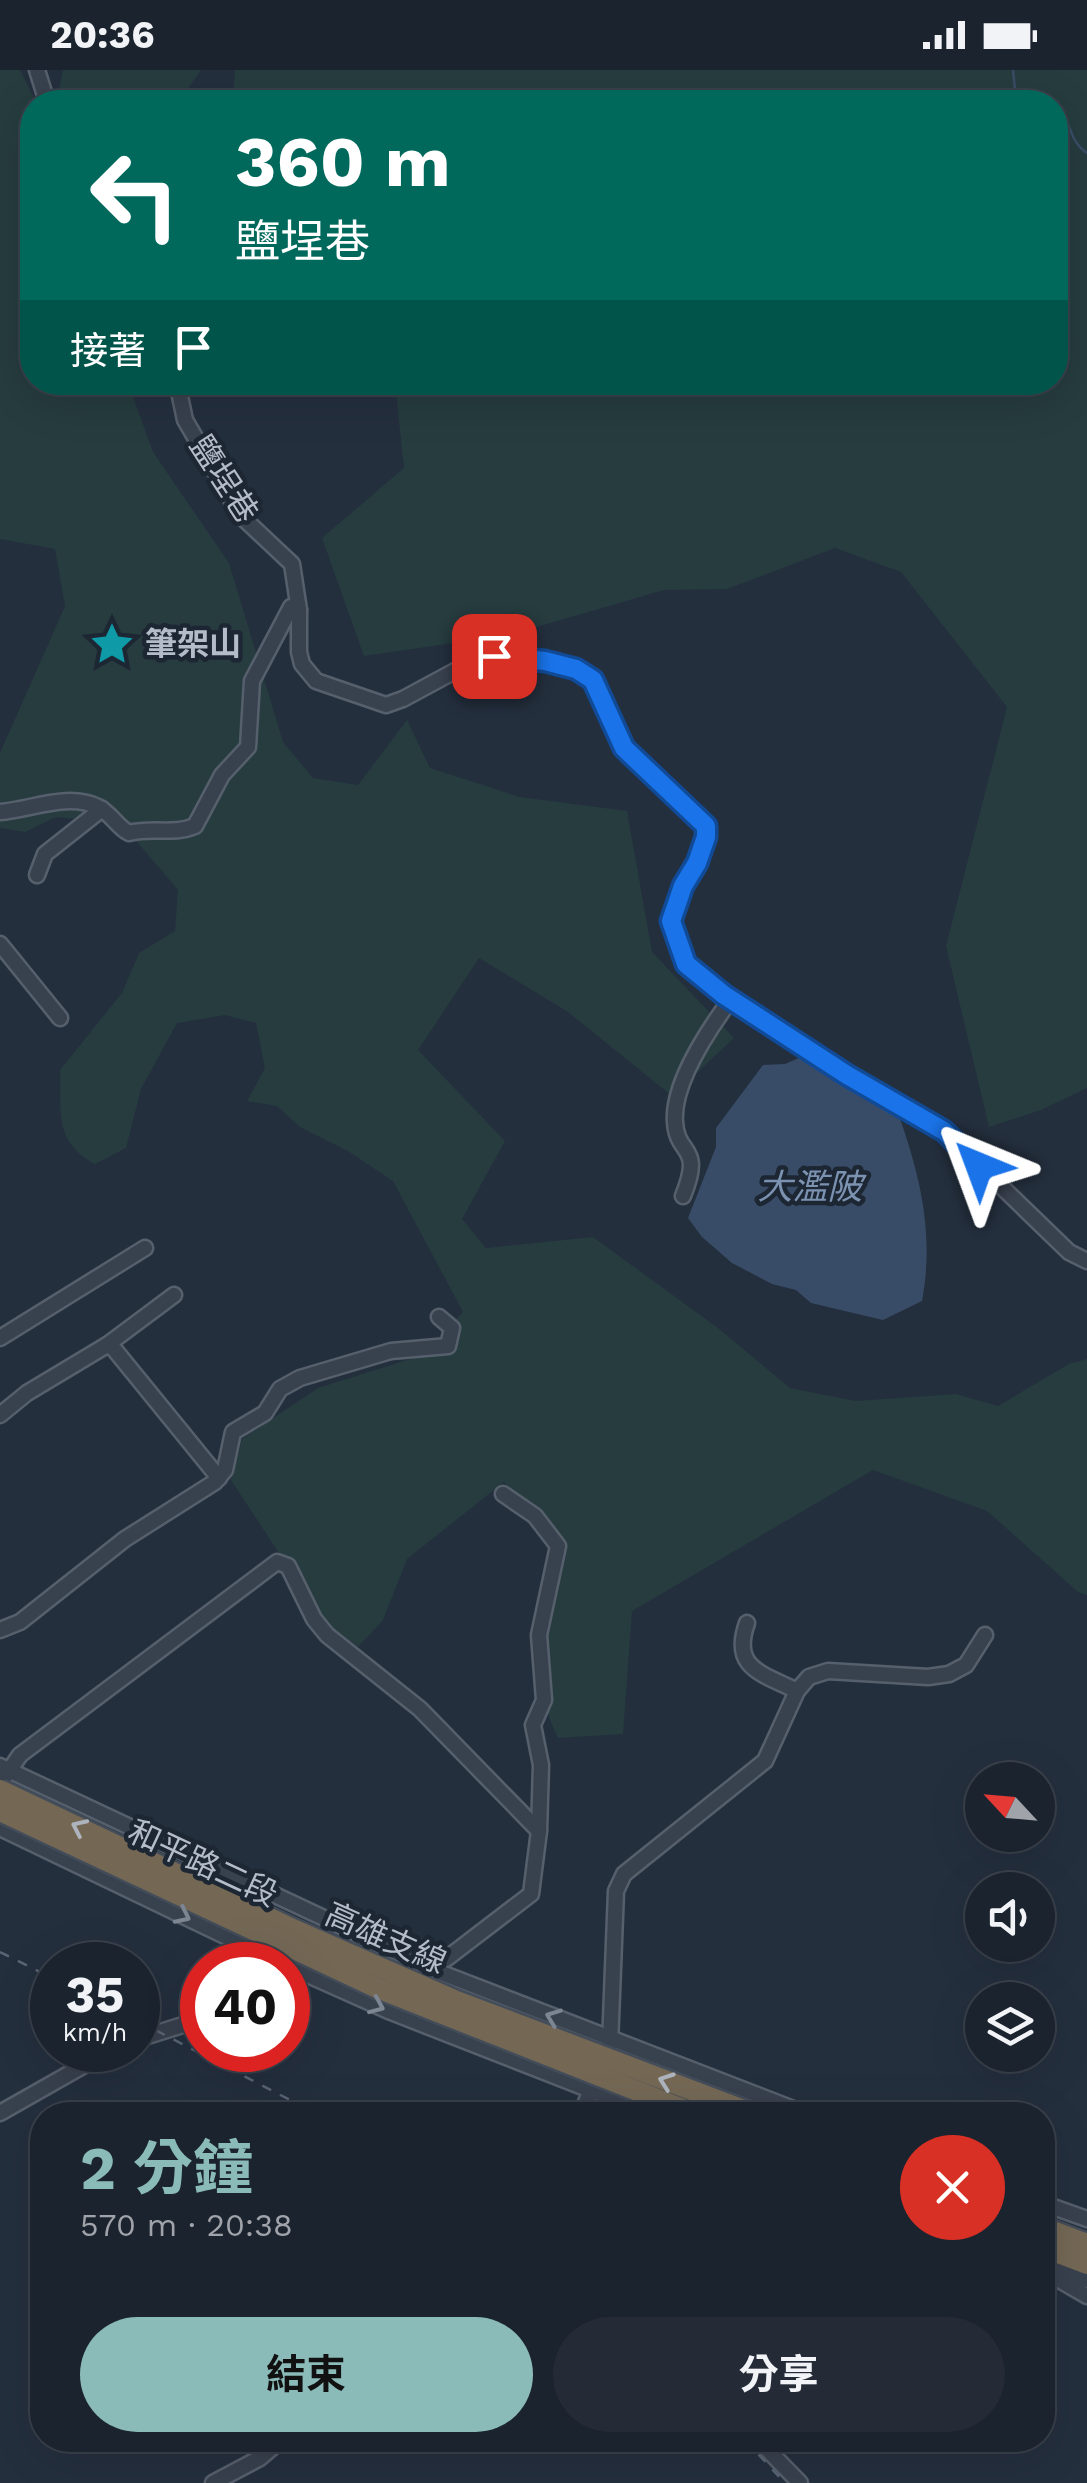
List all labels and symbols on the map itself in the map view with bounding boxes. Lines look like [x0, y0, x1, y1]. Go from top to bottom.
street label: 鹽埕巷 [182, 428, 266, 530]
pin [452, 614, 537, 699]
place icon: 筆架山 [88, 620, 136, 668]
place label: 筆架山 [145, 625, 241, 663]
position arrow [927, 1114, 1031, 1218]
water label: 大濫陂 [757, 1166, 867, 1208]
north arrow [965, 1762, 1055, 1852]
street label: 和平路二段 [122, 1812, 284, 1914]
one-way arrow [71, 1820, 89, 1840]
street label: 高雄支線 [320, 1895, 452, 1981]
one-way arrow [172, 1903, 190, 1923]
speed limit sign: 40 [180, 1942, 310, 2072]
one-way arrow [367, 1994, 385, 2014]
one-way arrow [546, 2008, 563, 2028]
one-way arrow [659, 2072, 676, 2093]

